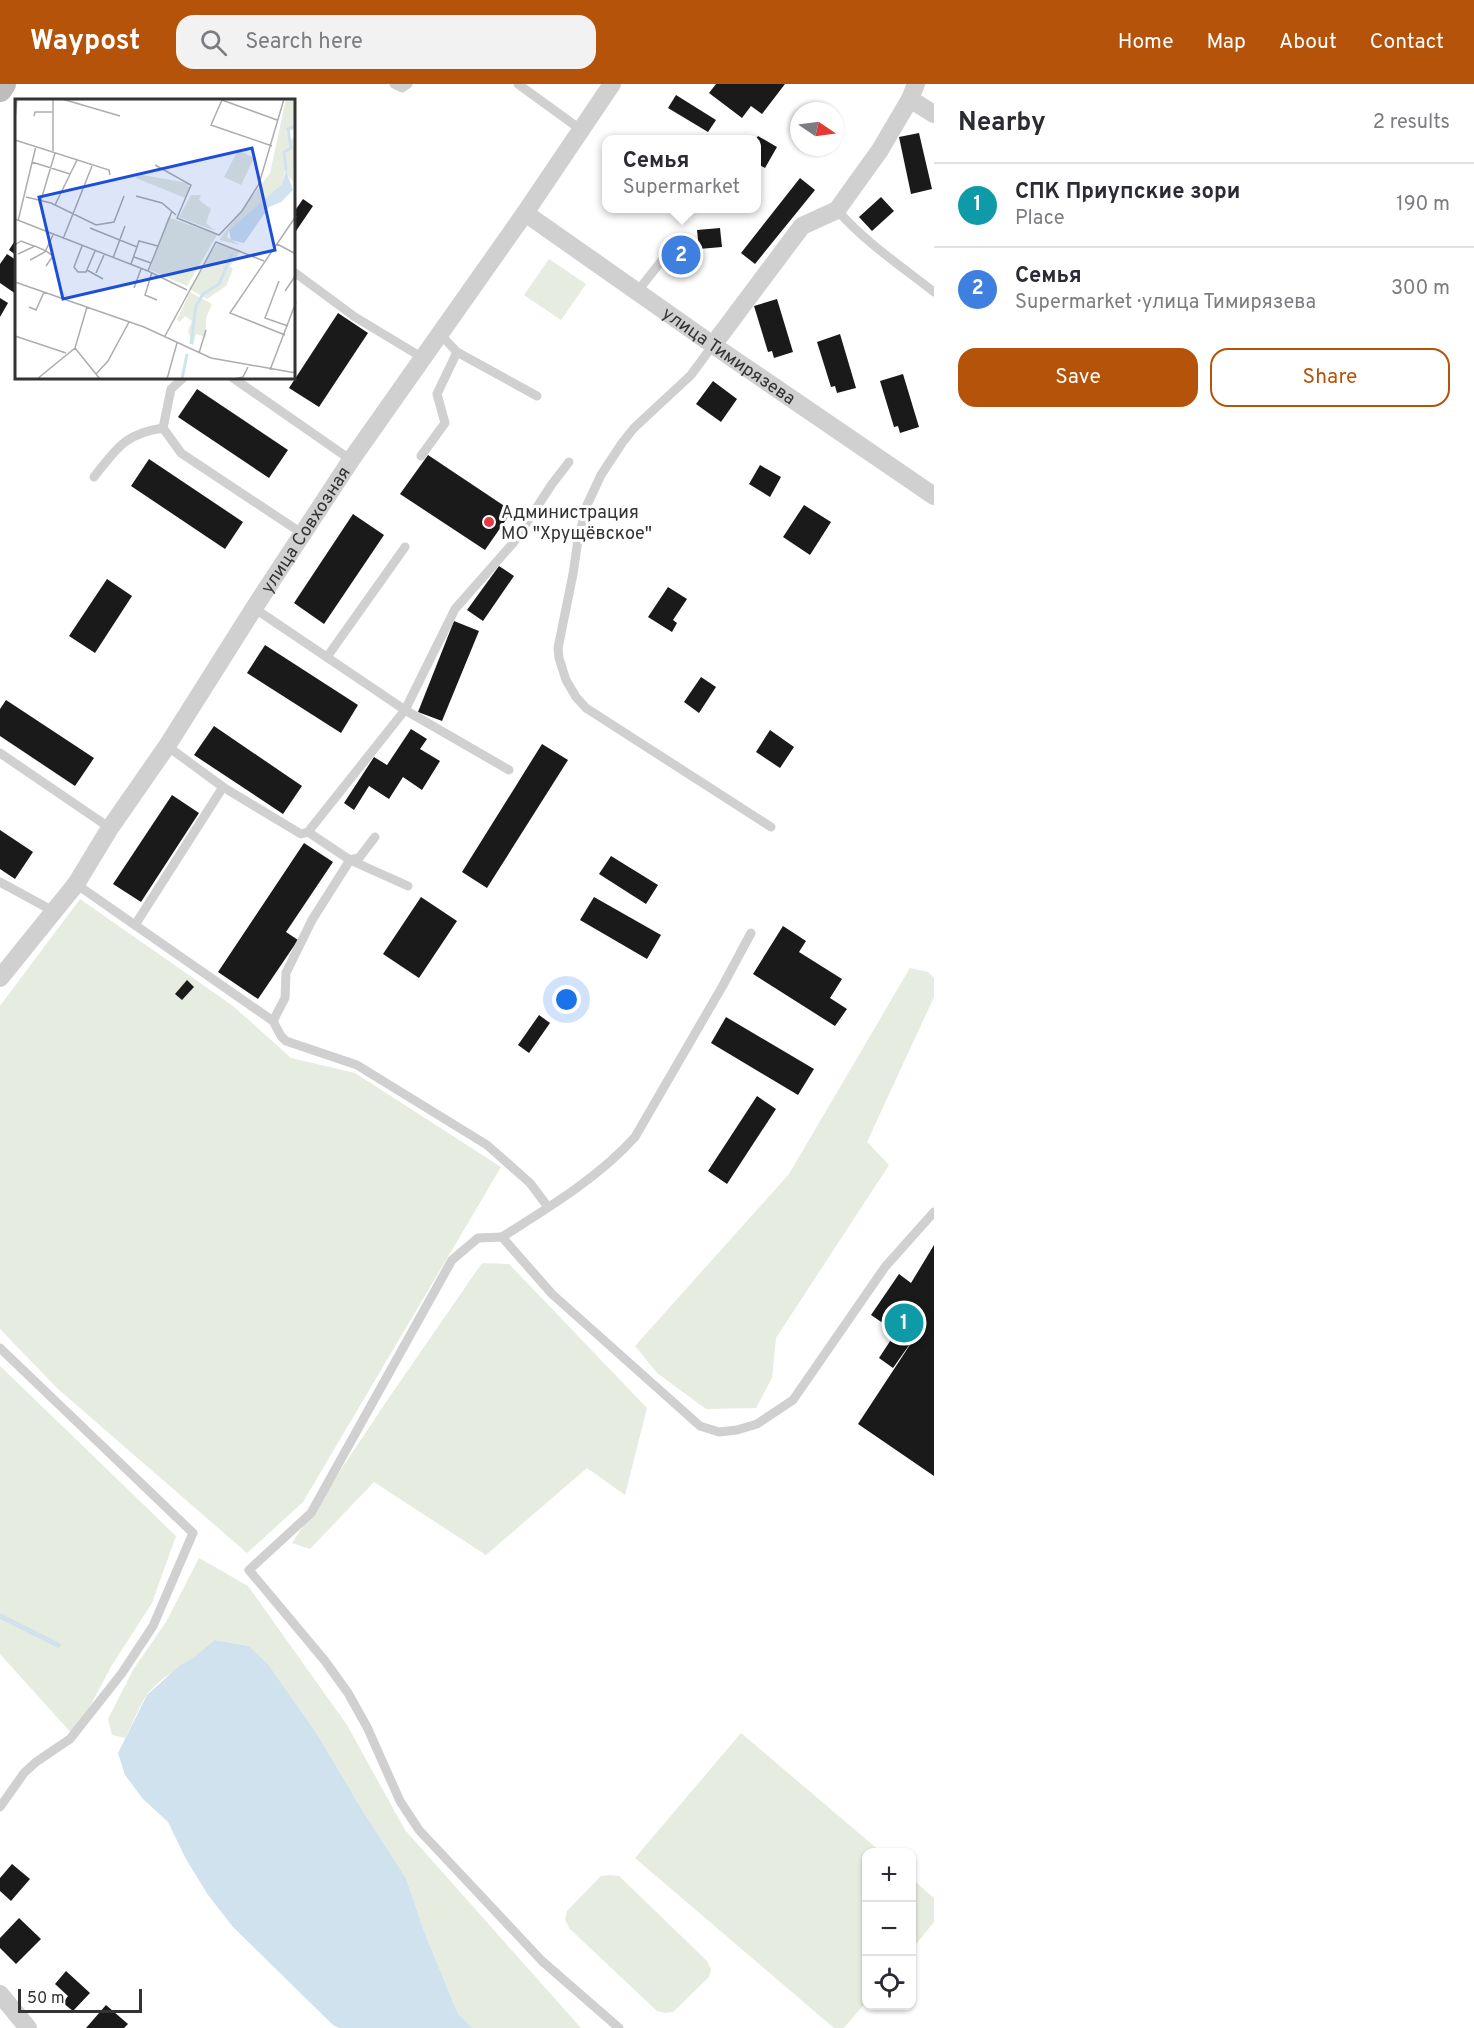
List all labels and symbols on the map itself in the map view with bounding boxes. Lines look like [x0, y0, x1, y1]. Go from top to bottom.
inset map [15, 99, 296, 380]
north arrow [790, 102, 844, 156]
pin: 2 [662, 232, 700, 278]
street label: улица Тимирязева [657, 303, 799, 411]
street label: улица Совхозная [257, 463, 357, 598]
place label: Администрация МО "Хрущёвское" [501, 502, 652, 546]
marker: Администрация МО "Хрущёвское" [482, 515, 496, 529]
your location [552, 985, 581, 1014]
pin: 1 [884, 1300, 924, 1346]
scale bar [18, 1986, 142, 2014]

